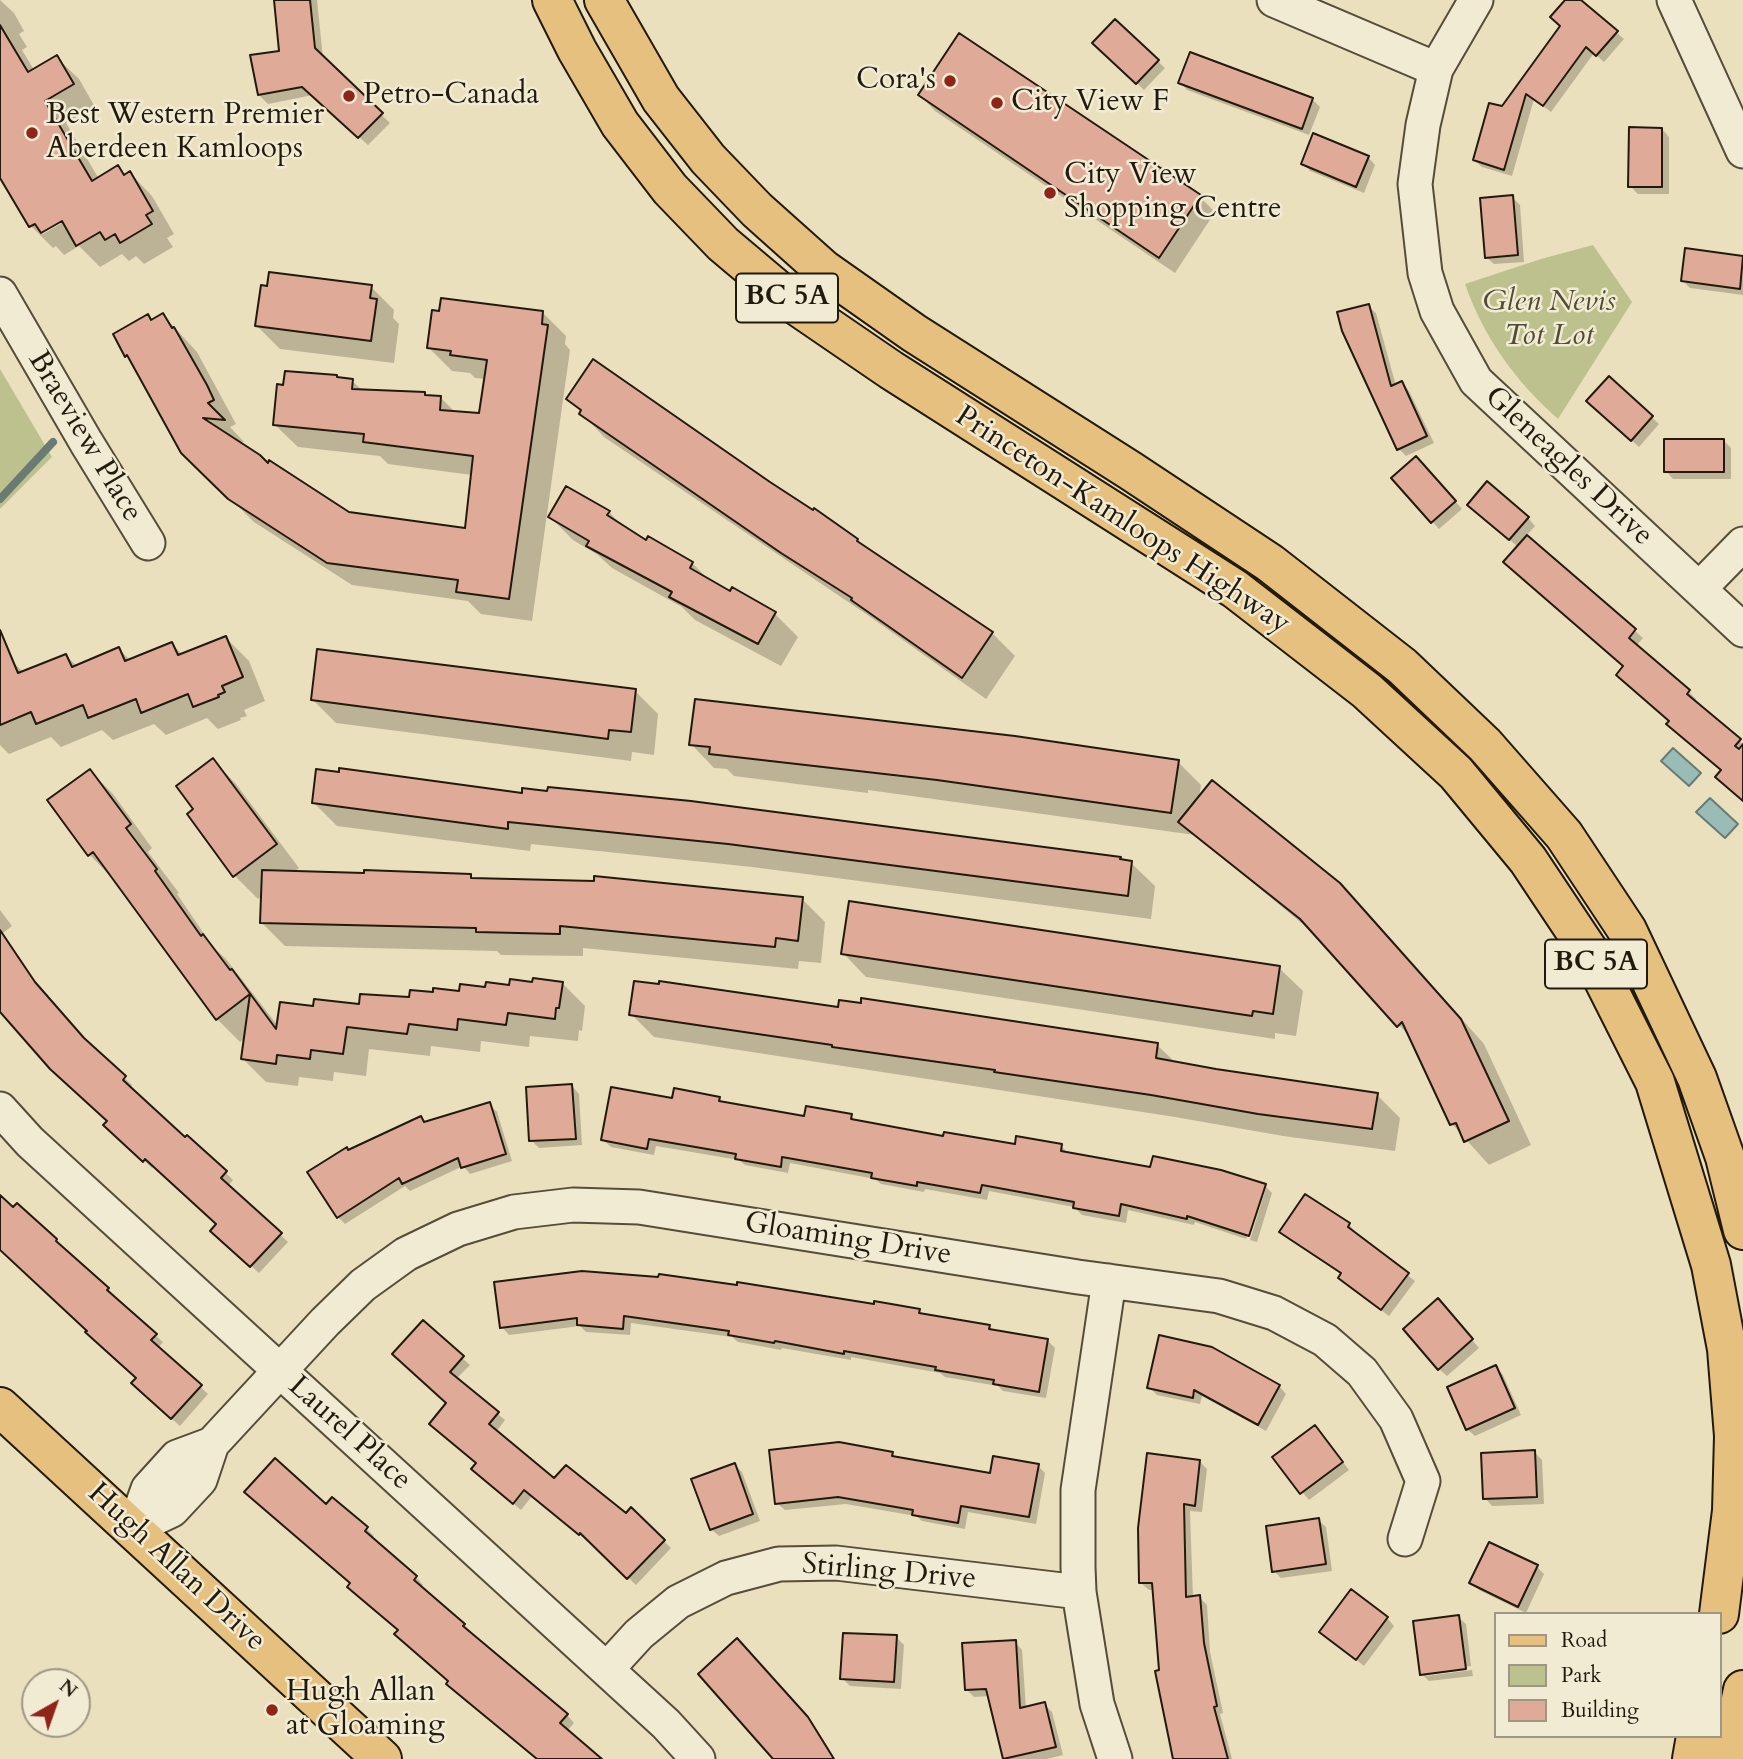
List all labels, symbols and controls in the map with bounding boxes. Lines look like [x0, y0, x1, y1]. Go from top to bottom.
place label: Cora's [856, 63, 936, 99]
marker: Cora's [942, 73, 958, 89]
place label: Petro-Canada [363, 78, 539, 114]
place label: City View F [1011, 85, 1169, 121]
marker: Petro-Canada [341, 88, 357, 104]
marker: City View F [989, 95, 1005, 111]
place label: Best Western Premier Aberdeen Kamloops [46, 98, 324, 168]
marker: Best Western Premier Aberdeen Kamloops [24, 125, 40, 141]
place label: City View Shopping Centre [1064, 158, 1282, 228]
marker: City View Shopping Centre [1042, 185, 1058, 201]
road number: BC 5A [736, 274, 838, 322]
park label: Glen Nevis Tot Lot [1482, 285, 1616, 356]
street label: Braeview Place [19, 345, 149, 529]
street label: Gleneagles Drive [1476, 380, 1660, 554]
street label: Princeton-Kamloops Highway [948, 399, 1296, 643]
road number: BC 5A [1545, 940, 1647, 988]
street label: Gloaming Drive [742, 1206, 954, 1274]
street label: Laurel Place [280, 1369, 418, 1499]
street label: Hugh Allan Drive [80, 1476, 272, 1660]
street label: Stirling Drive [801, 1547, 977, 1599]
legend [1494, 1612, 1722, 1738]
text: Road [1561, 1626, 1607, 1655]
text: Park [1561, 1661, 1601, 1690]
north arrow [21, 1668, 91, 1738]
text: N [54, 1673, 83, 1704]
place label: Hugh Allan at Gloaming [286, 1675, 445, 1746]
text: Building [1561, 1696, 1639, 1725]
marker: Hugh Allan at Gloaming [264, 1702, 280, 1718]

